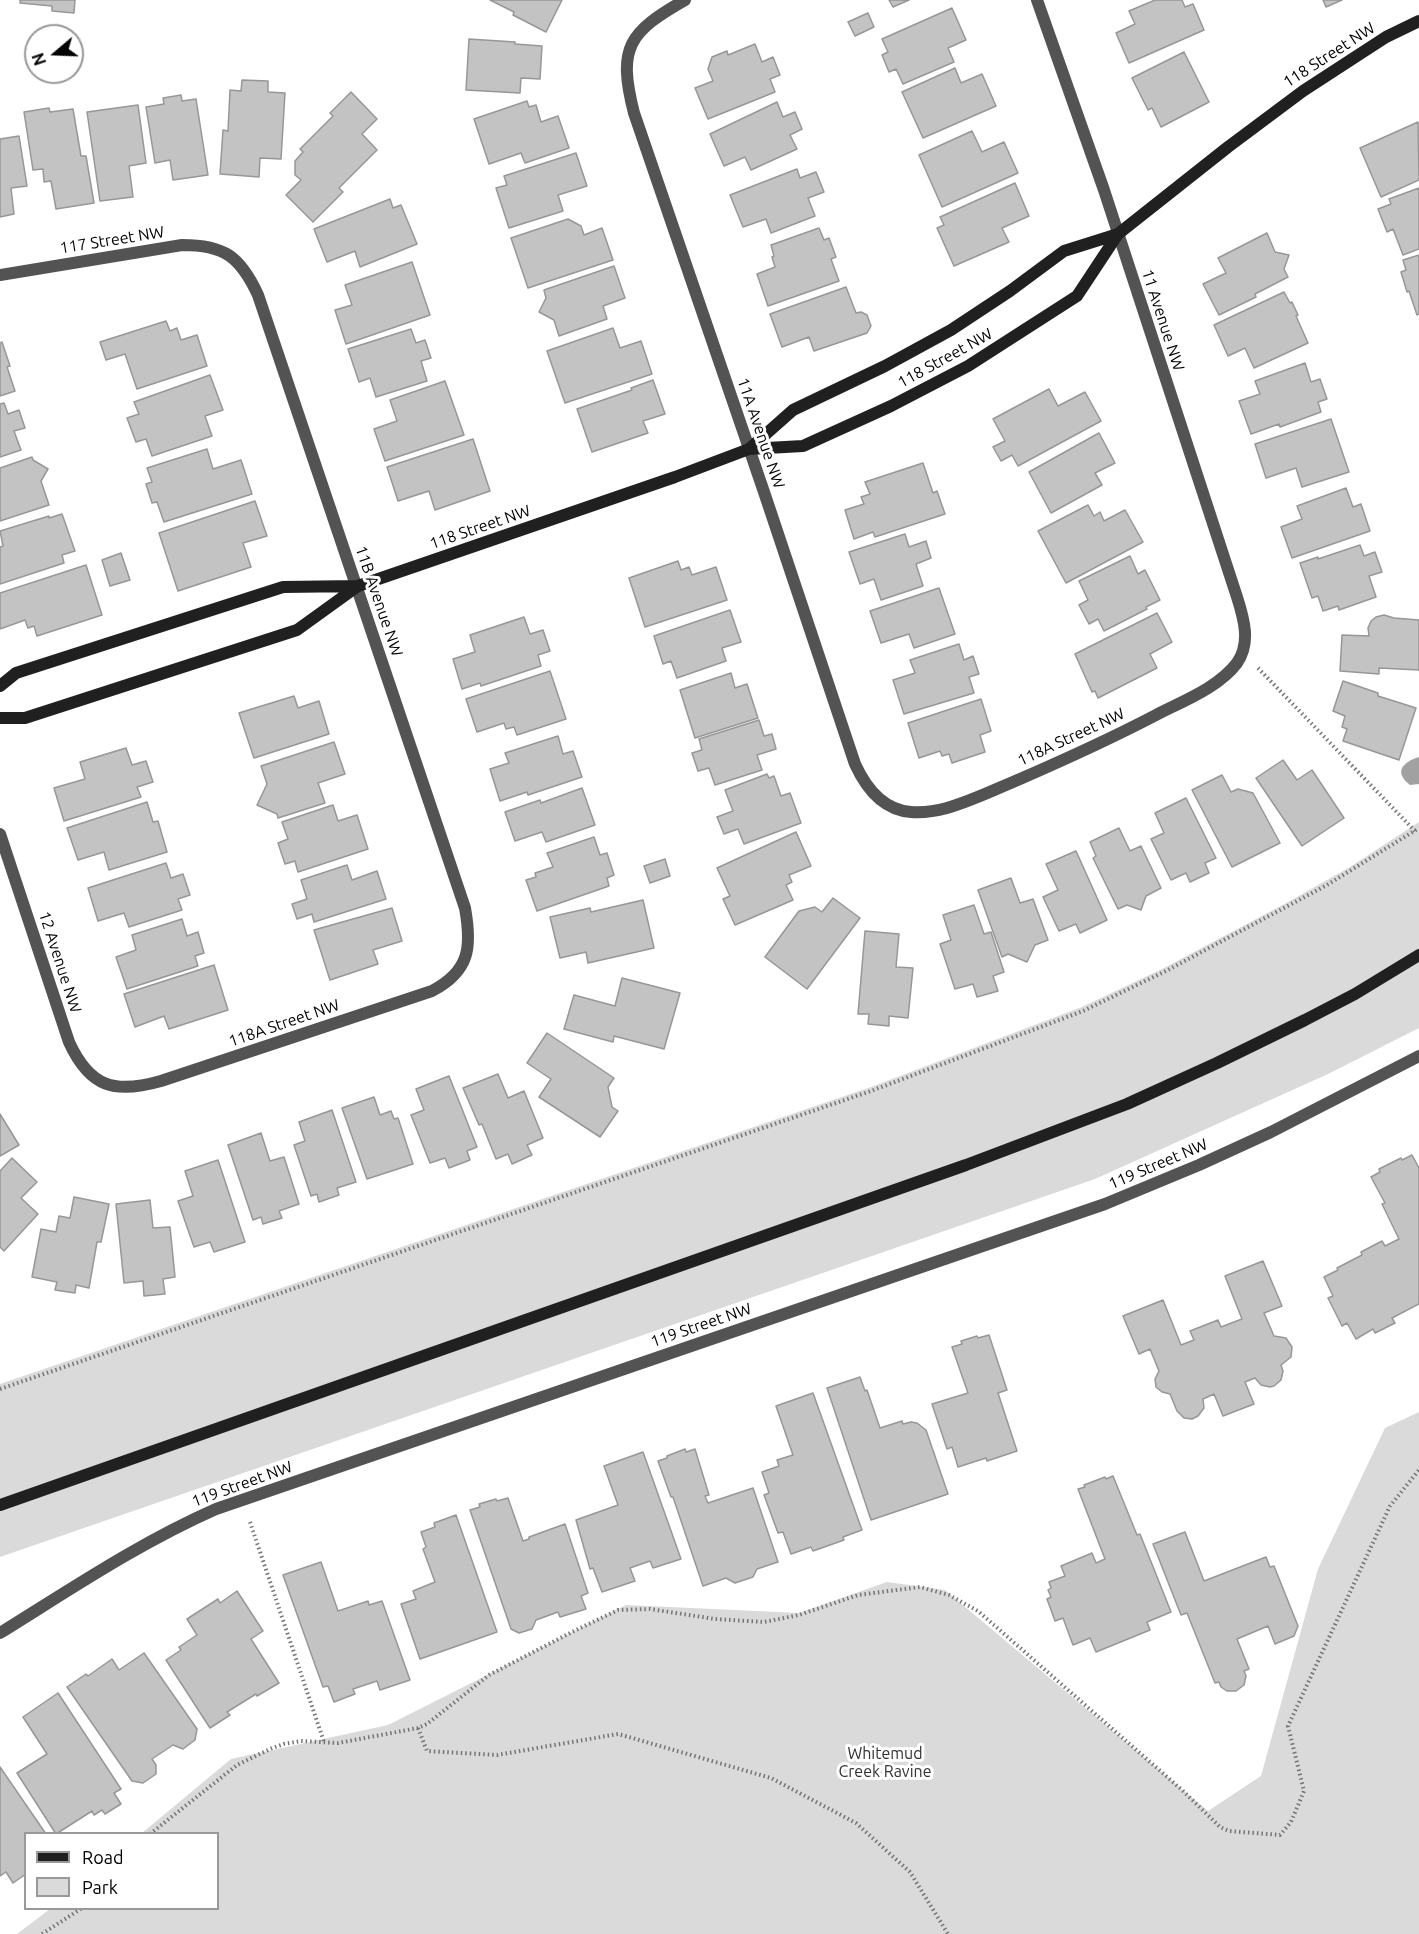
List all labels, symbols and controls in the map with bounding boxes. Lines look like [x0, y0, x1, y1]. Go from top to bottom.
street label: 118 Street NW [1280, 18, 1378, 92]
north arrow [24, 24, 84, 84]
text: N [28, 51, 49, 68]
street label: 117 Street NW [59, 222, 165, 258]
street label: 11 Avenue NW [1138, 267, 1188, 373]
street label: 118 Street NW [894, 324, 996, 392]
street label: 11A Avenue NW [733, 375, 789, 491]
street label: 118 Street NW [427, 501, 533, 553]
street label: 11B Avenue NW [351, 543, 407, 659]
street label: 118A Street NW [1015, 704, 1127, 770]
street label: 12 Avenue NW [35, 909, 85, 1015]
street label: 118A Street NW [226, 995, 342, 1051]
street label: 119 Street NW [1106, 1135, 1210, 1193]
street label: 119 Street NW [648, 1299, 754, 1351]
street label: 119 Street NW [189, 1457, 295, 1511]
park label: Whitemud Creek Ravine [838, 1744, 932, 1782]
legend [24, 1832, 219, 1910]
text: Road [82, 1847, 124, 1867]
text: Park [82, 1877, 118, 1897]

